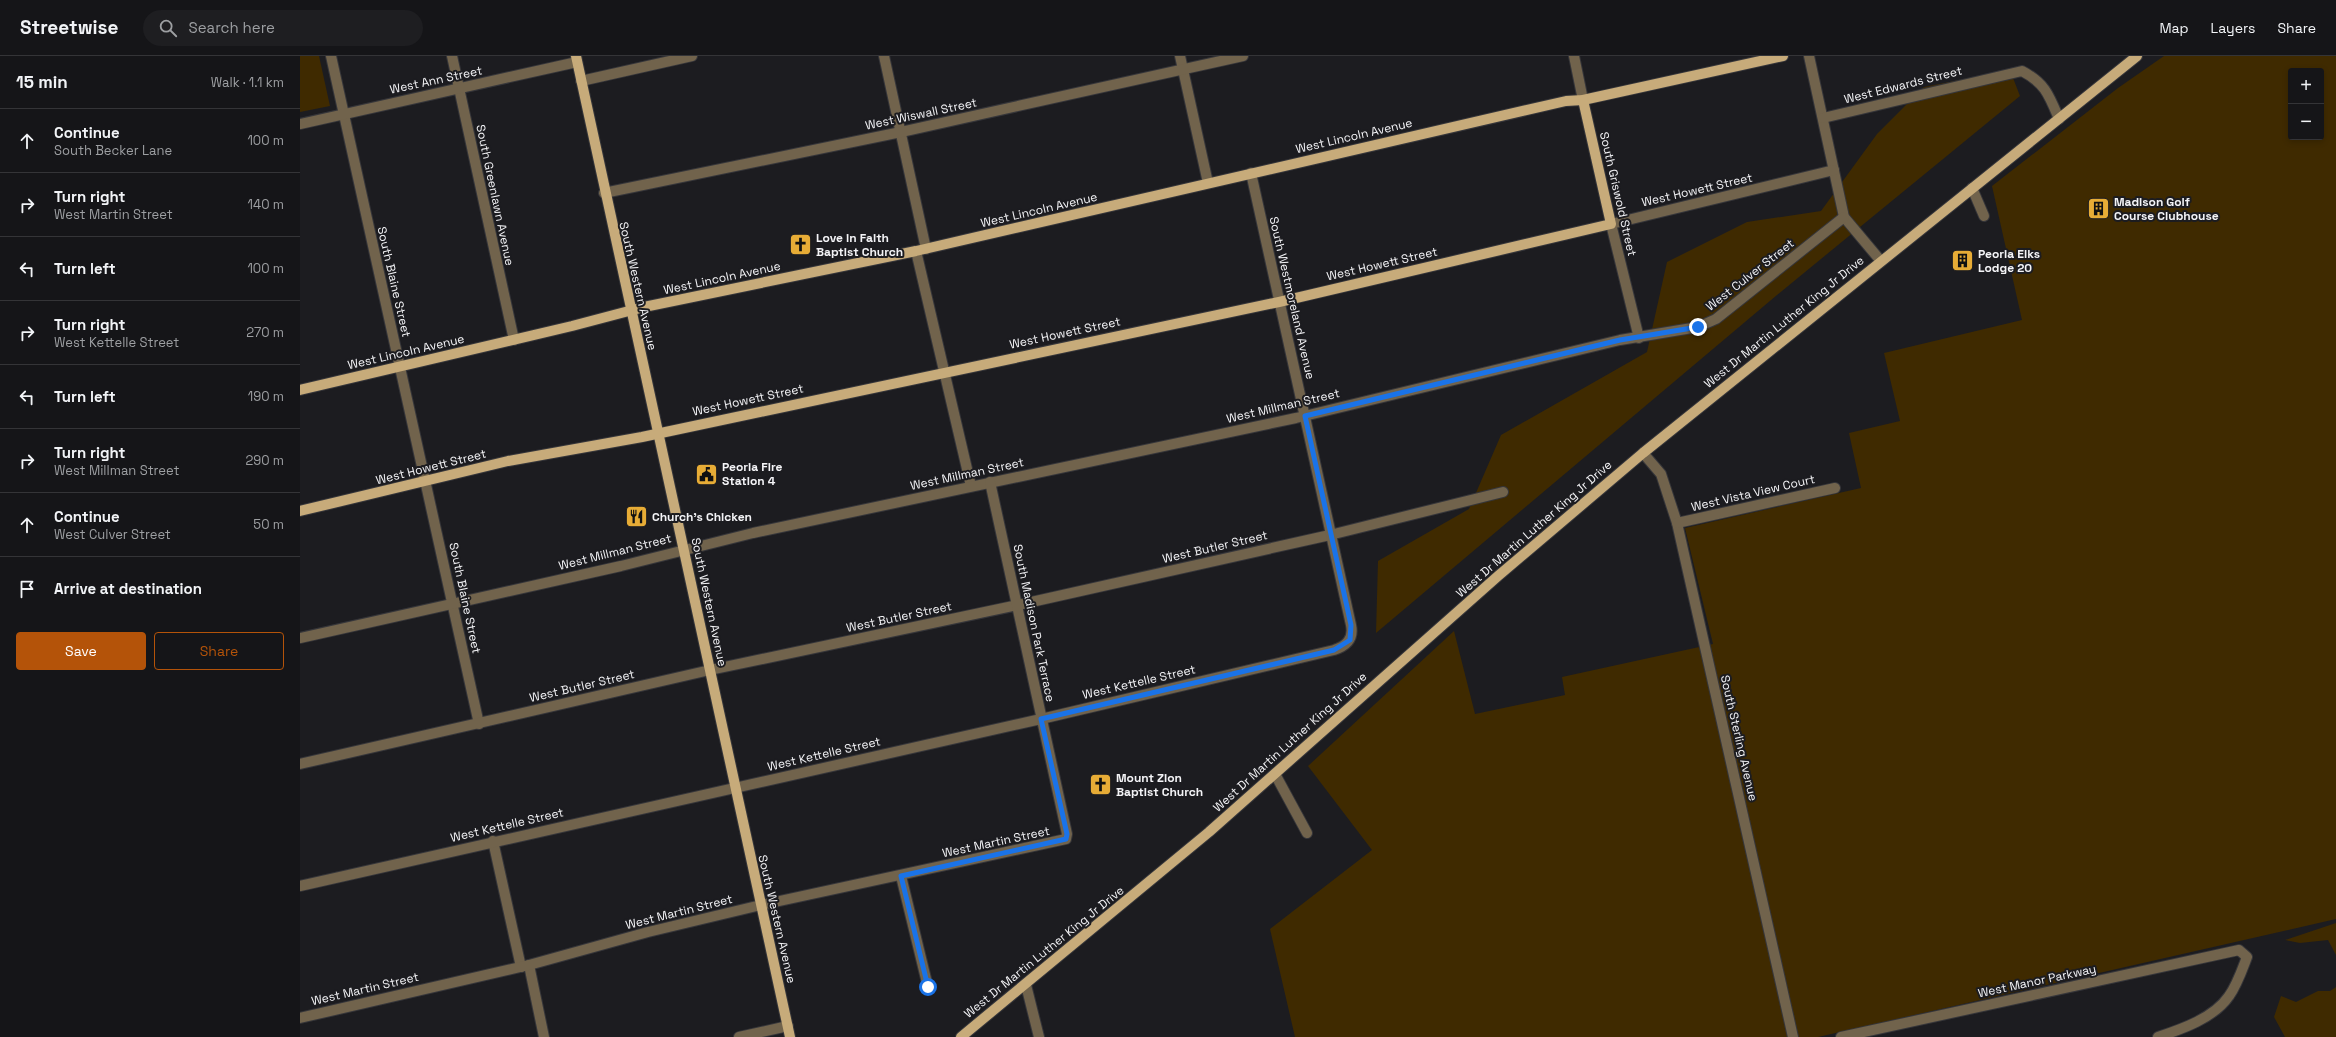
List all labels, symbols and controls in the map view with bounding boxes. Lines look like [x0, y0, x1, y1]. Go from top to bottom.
search box [143, 10, 423, 46]
text: Streetwise [20, 15, 119, 40]
icon: search [157, 17, 179, 39]
text: Search here [189, 18, 275, 37]
text: Map [2159, 19, 2189, 37]
text: Layers [2211, 19, 2255, 37]
text: Share [2277, 19, 2316, 37]
street label: West Ann Street [388, 62, 484, 98]
street label: West Edwards Street [1842, 63, 1964, 107]
map controls [2288, 68, 2324, 140]
button: + [2288, 68, 2324, 104]
text: 15 min [16, 71, 68, 93]
text: Walk · 1.1 km [211, 74, 284, 91]
street label: West Wiswall Street [864, 94, 978, 134]
button: − [2288, 104, 2324, 140]
street label: West Lincoln Avenue [1294, 115, 1414, 157]
text: Continue [54, 123, 120, 142]
street label: South Greenlawn Avenue [472, 123, 518, 267]
icon: ahead [16, 130, 38, 152]
street label: South Griswold Street [1596, 130, 1640, 258]
text: 100 m [247, 132, 284, 149]
text: South Becker Lane [54, 142, 172, 159]
street label: West Howett Street [1640, 169, 1754, 211]
text: Turn right [54, 187, 125, 206]
street label: West Lincoln Avenue [979, 189, 1099, 231]
icon: right [16, 194, 38, 216]
place label: Madison Golf Course Clubhouse [2114, 194, 2219, 224]
text: 140 m [248, 196, 284, 213]
building icon: Madison Golf Course Clubhouse [2086, 196, 2112, 222]
text: West Martin Street [54, 206, 173, 223]
street label: South Westmoreland Avenue [1265, 215, 1319, 381]
street label: South Western Avenue [615, 220, 661, 352]
street label: South Blaine Street [373, 225, 415, 339]
place label: Love in Faith Baptist Church [816, 230, 903, 260]
church icon: Love in Faith Baptist Church [788, 232, 814, 258]
street label: West Culver Street [1703, 236, 1797, 314]
street label: West Howett Street [1325, 243, 1439, 285]
place label: Peoria Elks Lodge 20 [1978, 246, 2040, 276]
building icon: Peoria Elks Lodge 20 [1949, 248, 1975, 274]
street label: West Dr Martin Luther King Jr Drive [1701, 252, 1867, 392]
icon: left [16, 258, 38, 280]
street label: West Lincoln Avenue [662, 258, 782, 298]
text: Turn left [54, 259, 116, 278]
text: 100 m [247, 260, 284, 277]
street label: West Howett Street [1008, 313, 1122, 353]
text: Turn right [54, 315, 125, 334]
route end [1689, 318, 1707, 336]
icon: right [16, 322, 38, 344]
text: 270 m [246, 324, 284, 341]
street label: West Lincoln Avenue [346, 331, 466, 373]
text: West Kettelle Street [54, 334, 179, 351]
street label: West Howett Street [691, 380, 805, 420]
street label: West Millman Street [1225, 385, 1341, 427]
icon: left [16, 386, 38, 408]
text: Turn left [54, 387, 116, 406]
text: 190 m [248, 388, 284, 405]
text: Turn right [54, 443, 125, 462]
street label: West Howett Street [374, 446, 488, 488]
icon: right [16, 450, 38, 472]
text: 290 m [245, 452, 284, 469]
street label: West Millman Street [909, 454, 1025, 494]
street label: West Dr Martin Luther King Jr Drive [1453, 457, 1615, 601]
place label: Peoria Fire Station 4 [722, 459, 782, 489]
public building icon: Peoria Fire Station 4 [694, 461, 720, 487]
text: West Millman Street [54, 462, 179, 479]
street label: West Vista View Court [1690, 471, 1816, 515]
restaurant icon: Church's Chicken [623, 504, 649, 530]
text: Continue [54, 507, 120, 526]
place label: Church's Chicken [652, 509, 752, 525]
icon: ahead [16, 514, 38, 536]
text: 50 m [253, 516, 284, 533]
text: West Culver Street [54, 526, 171, 543]
street label: West Butler Street [1161, 527, 1269, 567]
street label: West Millman Street [557, 530, 673, 574]
street label: South Western Avenue [688, 536, 730, 668]
street label: South Blaine Street [445, 541, 485, 655]
street label: South Madison Park Terrace [1009, 543, 1059, 703]
icon: arrive [16, 578, 38, 600]
text: Arrive at destination [54, 579, 202, 598]
street label: West Butler Street [845, 598, 953, 636]
button: Save [16, 632, 146, 670]
button: Share [154, 632, 284, 670]
street label: West Kettelle Street [1081, 661, 1197, 703]
street label: West Butler Street [528, 666, 636, 706]
street label: West Dr Martin Luther King Jr Drive [1210, 669, 1370, 815]
street label: South Sterling Avenue [1717, 674, 1761, 802]
street label: West Kettelle Street [766, 733, 882, 775]
place label: Mount Zion Baptist Church [1116, 770, 1203, 800]
church icon: Mount Zion Baptist Church [1087, 772, 1113, 798]
street label: West Kettelle Street [449, 804, 565, 846]
street label: West Martin Street [941, 823, 1051, 861]
street label: South Western Avenue [754, 853, 800, 985]
street label: West Dr Martin Luther King Jr Drive [961, 882, 1127, 1022]
street label: West Martin Street [624, 891, 734, 933]
street label: West Manor Parkway [1976, 961, 2098, 1001]
street label: West Martin Street [310, 969, 420, 1009]
route start [919, 978, 937, 996]

